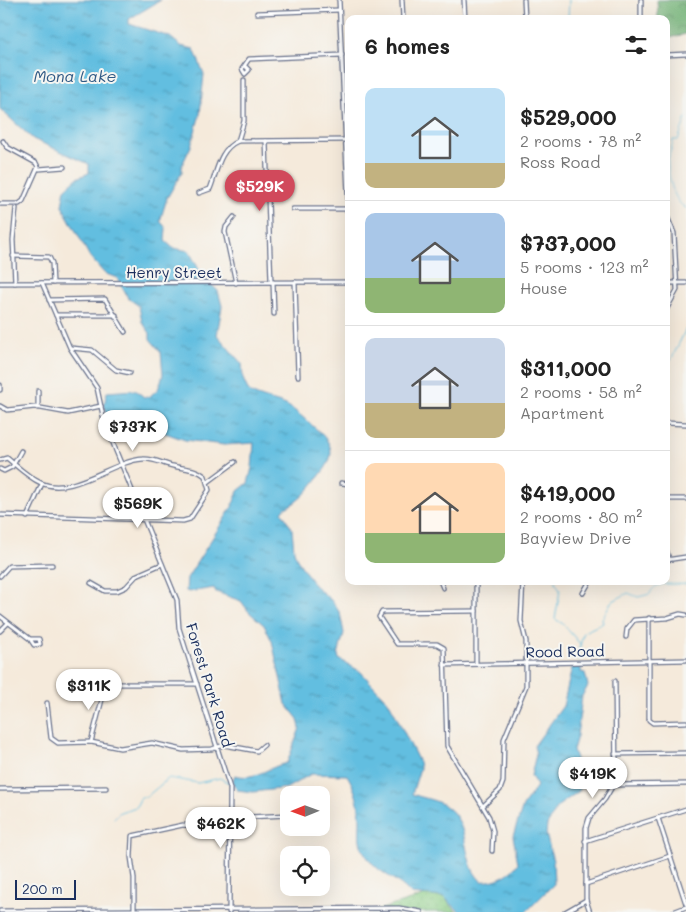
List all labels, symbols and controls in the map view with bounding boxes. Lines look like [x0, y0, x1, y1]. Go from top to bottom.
icon: filters [622, 31, 650, 59]
text: 6 homes [365, 32, 450, 59]
water label: Mona Lake [34, 65, 117, 86]
text: $529,000 [520, 103, 617, 130]
icon: home [405, 108, 465, 168]
text: 2 rooms · 78 m² [520, 130, 641, 151]
text: Ross Road [520, 151, 600, 172]
pin: $529K [225, 170, 295, 212]
text: $529K [236, 175, 284, 196]
text: $737,000 [520, 229, 616, 256]
icon: home [405, 233, 465, 293]
text: 5 rooms · 123 m² [520, 256, 649, 277]
street label: Henry Street [126, 262, 222, 282]
text: House [520, 277, 567, 298]
text: $311,000 [520, 354, 611, 381]
icon: home [405, 358, 465, 418]
text: 2 rooms · 58 m² [520, 381, 642, 402]
text: Apartment [520, 402, 605, 423]
pin: $737K [98, 410, 168, 452]
text: $737K [109, 415, 157, 436]
text: $419,000 [520, 479, 615, 506]
icon: home [405, 483, 465, 543]
pin: $569K [103, 486, 173, 529]
text: $569K [113, 492, 163, 513]
text: 2 rooms · 80 m² [520, 506, 642, 527]
text: Bayview Drive [520, 527, 631, 548]
street label: Forest Park Road [182, 620, 238, 750]
street label: Rood Road [525, 640, 605, 662]
pin: $311K [54, 668, 124, 711]
text: $311K [67, 674, 111, 695]
pin: $419K [558, 756, 628, 799]
text: $419K [569, 762, 617, 783]
north arrow [280, 786, 330, 836]
map controls [280, 786, 330, 896]
pin: $462K [186, 806, 256, 849]
text: $462K [196, 812, 246, 833]
button: locate [280, 846, 330, 896]
scale bar [15, 877, 76, 900]
text: 200 m [22, 879, 63, 898]

